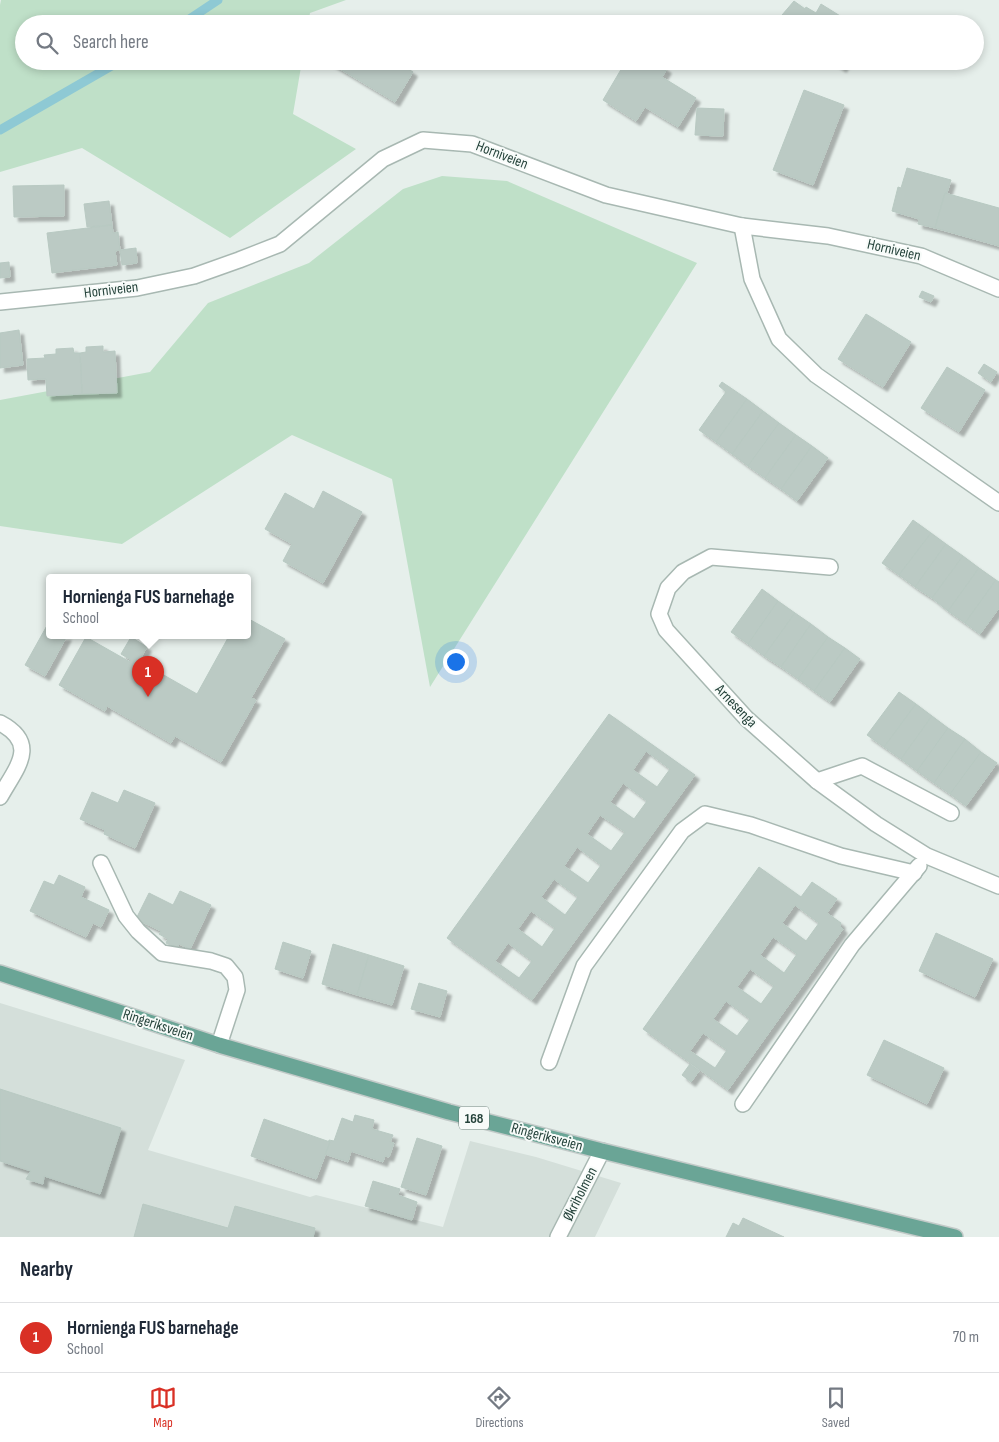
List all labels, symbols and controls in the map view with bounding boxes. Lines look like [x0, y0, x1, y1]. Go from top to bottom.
search box [15, 15, 984, 70]
icon: search [33, 29, 61, 57]
text: Search here [73, 31, 149, 54]
street label: Horniveien [473, 136, 531, 174]
street label: Horniveien [865, 235, 923, 265]
street label: Horniveien [83, 277, 139, 303]
popup [46, 574, 251, 639]
text: Hornienga FUS barnehage [63, 586, 234, 609]
text: School [63, 609, 99, 628]
your location [443, 649, 469, 675]
pin: 1 [132, 656, 164, 697]
street label: Arnesenga [710, 680, 761, 732]
street label: Ringeriksveien [120, 1005, 196, 1045]
road number: 168 [459, 1106, 489, 1130]
street label: Ringeriksveien [509, 1118, 585, 1156]
street label: Økriholmen [558, 1164, 602, 1224]
text: Nearby [20, 1257, 73, 1282]
text: Hornienga FUS barnehage [67, 1317, 239, 1340]
text: 1 [33, 1328, 39, 1347]
text: 70 m [953, 1328, 979, 1347]
text: School [67, 1340, 103, 1359]
tab: Map [149, 1384, 177, 1431]
tab: Directions [475, 1384, 524, 1431]
tab: Saved [822, 1384, 850, 1431]

